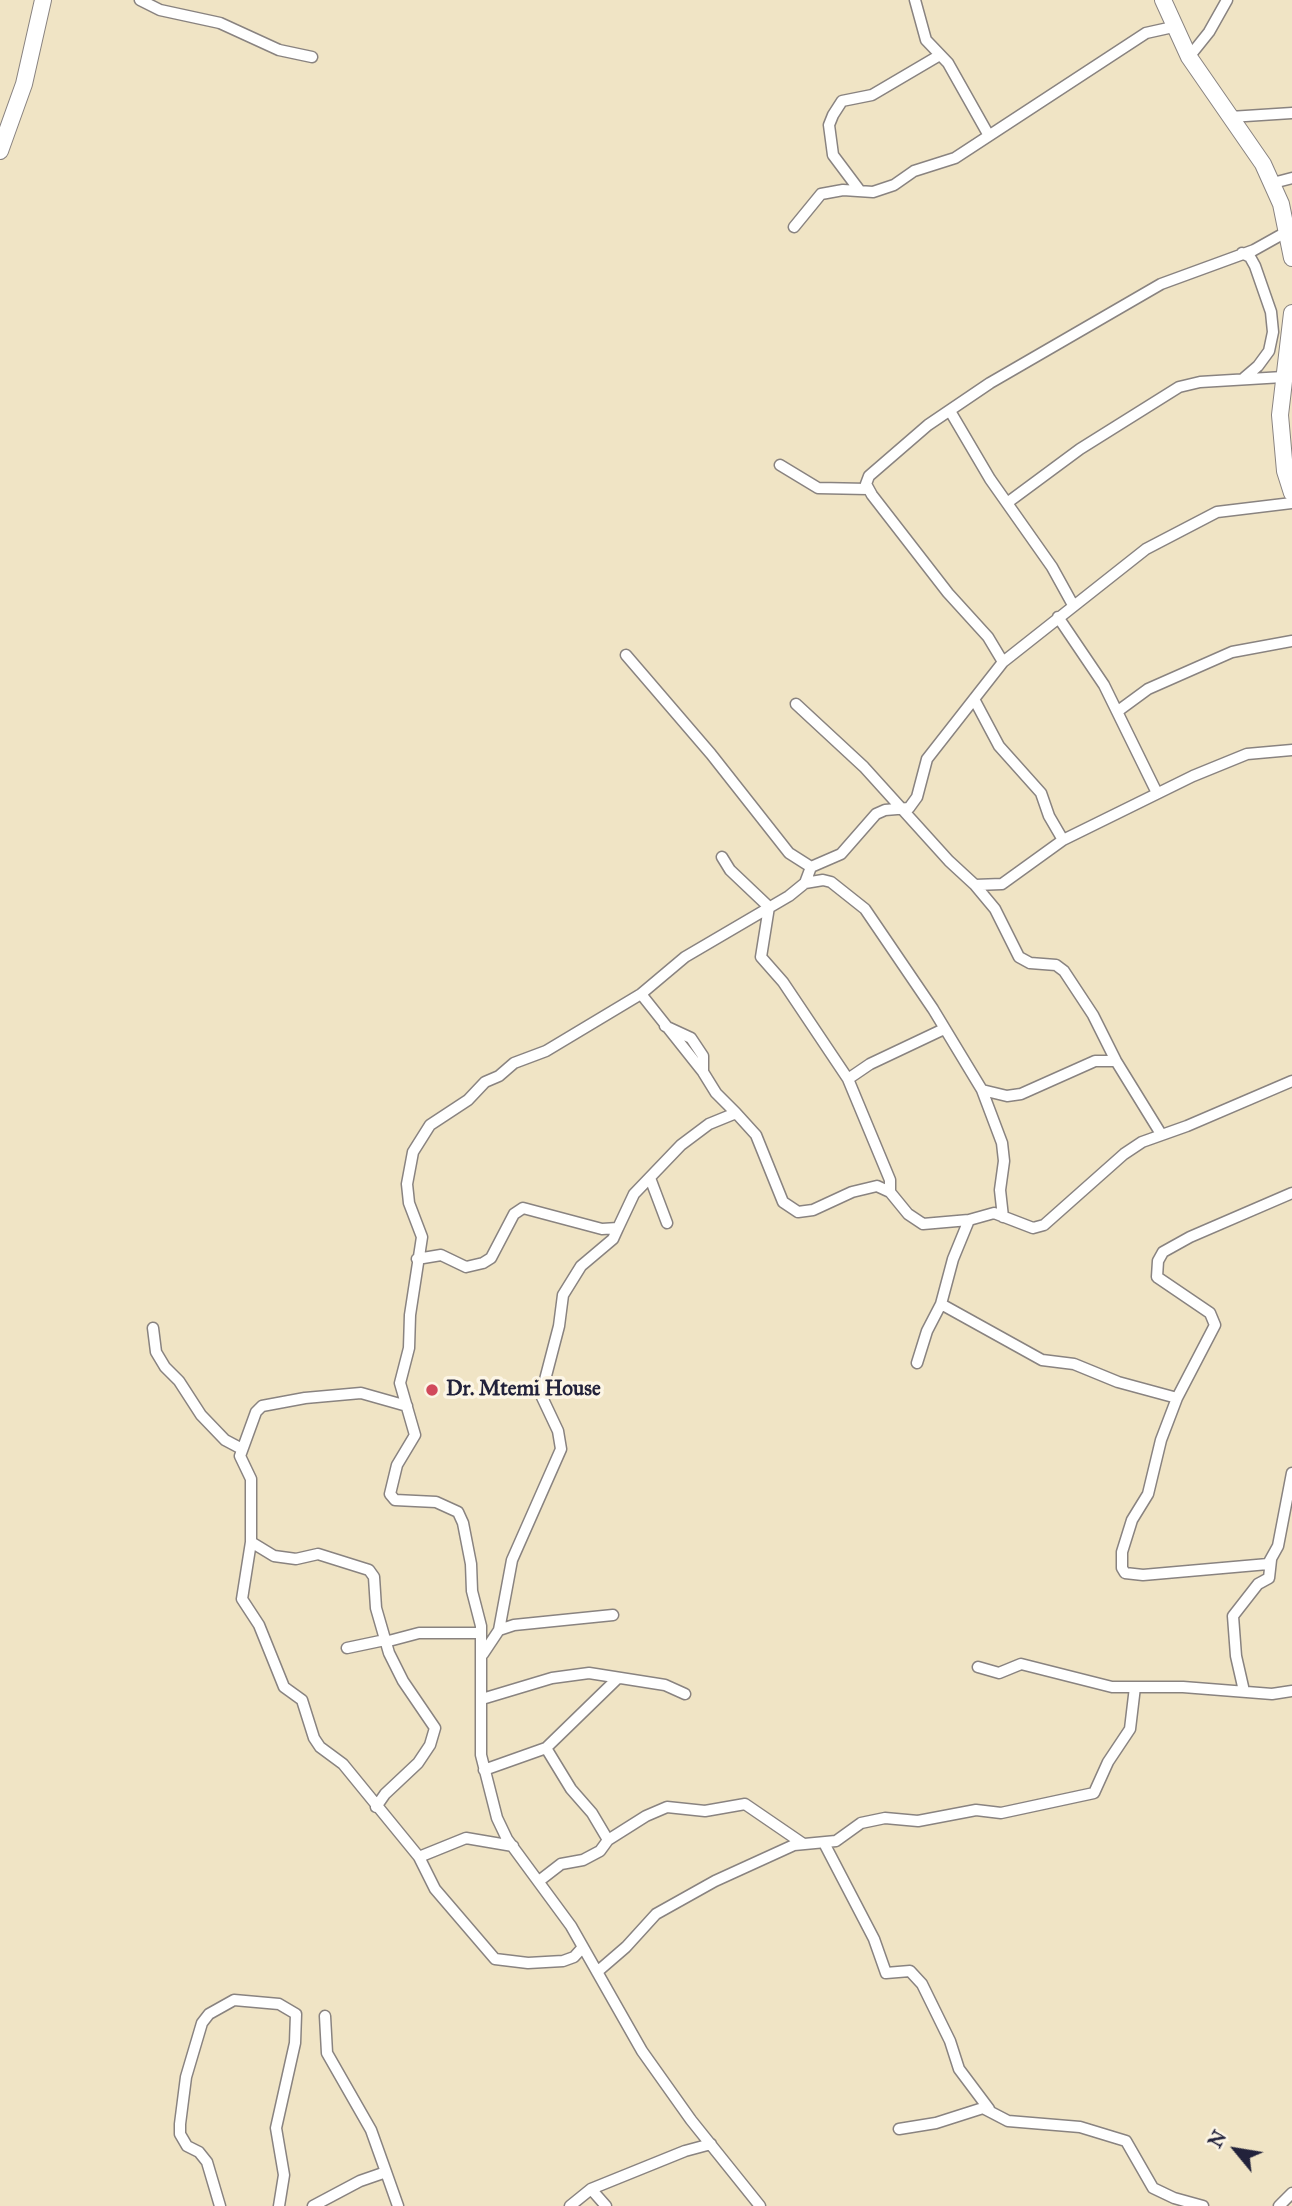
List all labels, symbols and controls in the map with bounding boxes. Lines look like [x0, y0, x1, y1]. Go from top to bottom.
place label: Dr. Mtemi House [446, 1377, 601, 1403]
marker: Dr. Mtemi House [424, 1382, 440, 1398]
north arrow [1201, 2115, 1271, 2185]
text: N [1203, 2127, 1231, 2152]

